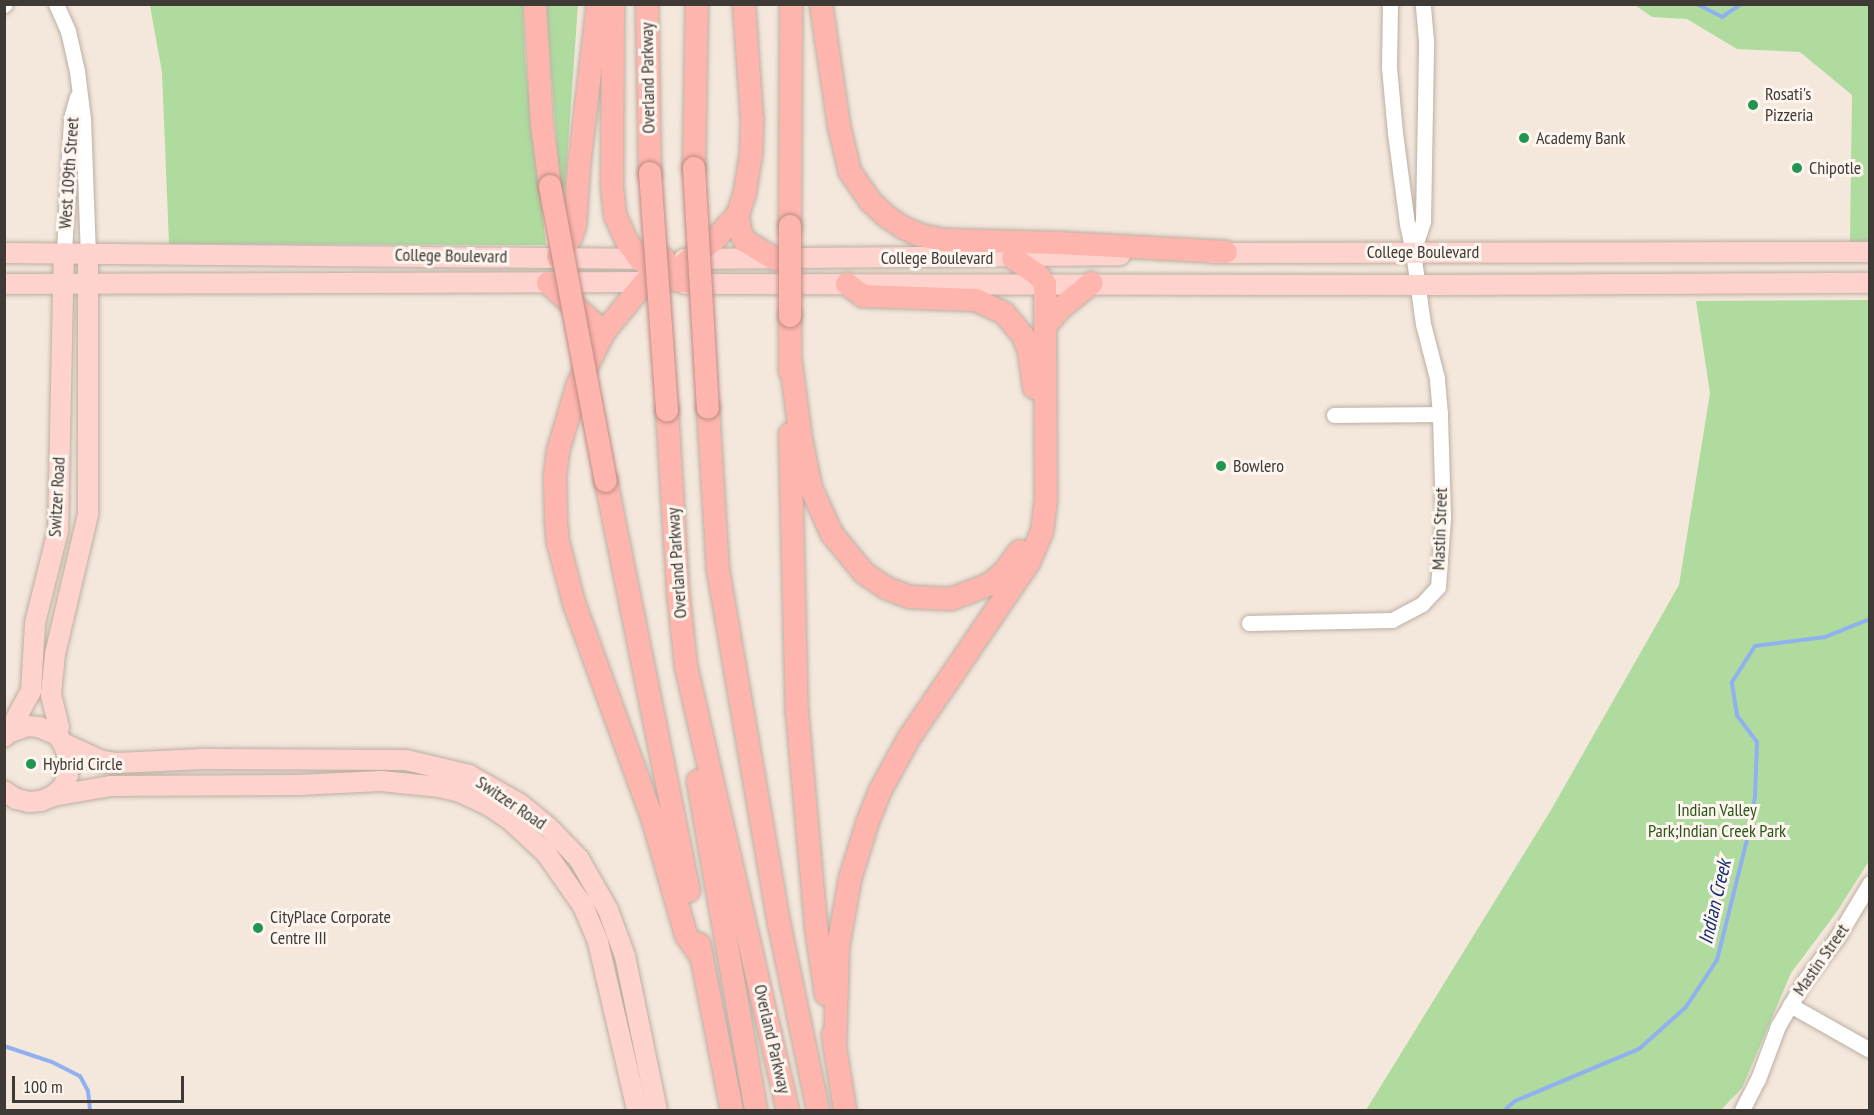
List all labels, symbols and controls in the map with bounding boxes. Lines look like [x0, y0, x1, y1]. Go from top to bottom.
street label: Overland Parkway [636, 22, 660, 134]
place label: Rosati's Pizzeria [1765, 84, 1813, 127]
marker: Rosati's Pizzeria [1746, 98, 1760, 112]
street label: West 109th Street [54, 116, 84, 230]
place label: Academy Bank [1536, 127, 1626, 149]
marker: Academy Bank [1517, 131, 1531, 145]
place label: Chipotle [1809, 157, 1861, 179]
marker: Chipotle [1790, 161, 1804, 175]
street label: College Boulevard [1367, 241, 1479, 263]
street label: College Boulevard [395, 244, 507, 268]
street label: College Boulevard [881, 247, 993, 269]
place label: Bowlero [1233, 455, 1284, 477]
street label: Switzer Road [44, 456, 70, 538]
marker: Bowlero [1214, 459, 1228, 473]
street label: Mastin Street [1428, 487, 1452, 571]
street label: Overland Parkway [662, 507, 692, 619]
place label: Hybrid Circle [43, 753, 123, 775]
marker: Hybrid Circle [24, 757, 38, 771]
street label: Switzer Road [472, 772, 550, 834]
park label: Indian Valley Park;Indian Creek Park [1648, 800, 1786, 842]
water label: Indian Creek [1694, 857, 1736, 947]
place label: CityPlace Corporate Centre III [270, 907, 391, 950]
street label: Mastin Street [1788, 920, 1854, 1000]
marker: CityPlace Corporate Centre III [251, 921, 265, 935]
street label: Overland Parkway [749, 982, 795, 1096]
scale bar [15, 1064, 188, 1102]
text: 100 m [23, 1075, 63, 1098]

